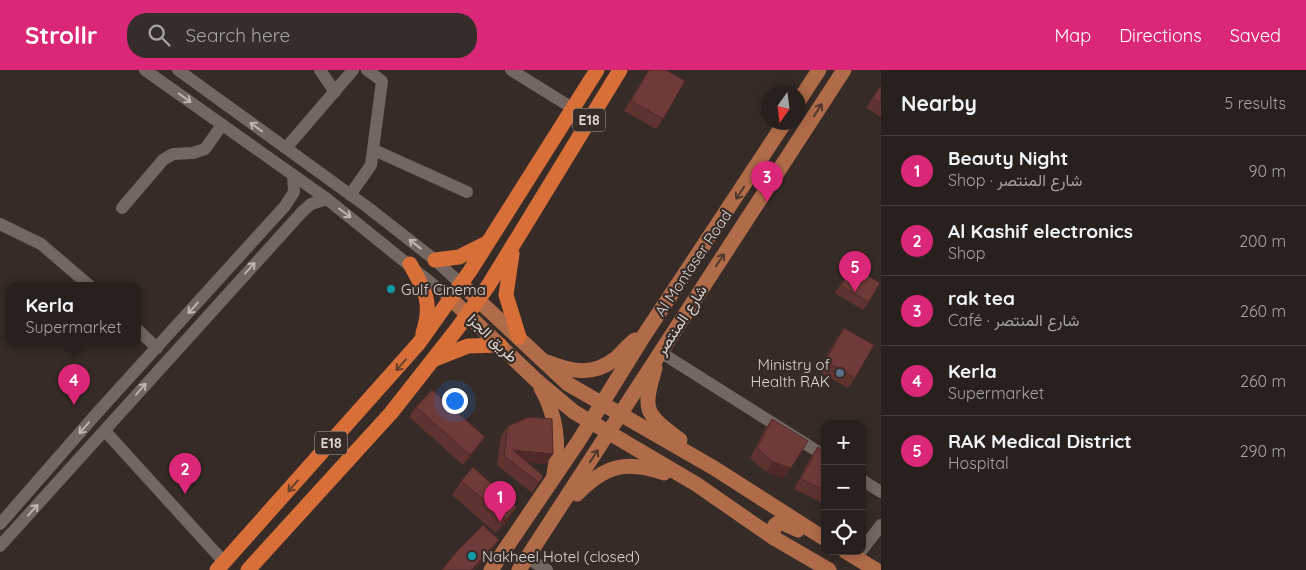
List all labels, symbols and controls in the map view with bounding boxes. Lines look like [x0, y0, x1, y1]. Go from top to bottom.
search box [127, 13, 477, 58]
text: Strollr [25, 20, 97, 50]
icon: search [145, 21, 173, 49]
text: Search here [185, 23, 290, 47]
text: Map [1054, 24, 1091, 47]
text: Directions [1119, 24, 1202, 47]
text: Saved [1230, 24, 1281, 47]
north arrow [761, 85, 806, 130]
text: Nearby [901, 90, 977, 116]
one-way arrow [177, 93, 191, 103]
text: 5 results [1225, 93, 1286, 113]
one-way arrow [813, 103, 823, 117]
road number: E18 [573, 108, 605, 132]
one-way arrow [249, 122, 263, 132]
text: Beauty Night [948, 146, 1068, 170]
pin: 3 [751, 161, 783, 202]
text: 1 [914, 161, 920, 181]
text: 90 m [1249, 161, 1286, 181]
text: Shop · شارع المنتصر [948, 170, 1082, 190]
one-way arrow [735, 186, 745, 200]
street label: Al Montaser Road [650, 206, 736, 320]
one-way arrow [338, 208, 352, 218]
text: Al Kashif electronics [948, 219, 1133, 243]
text: 2 [912, 231, 922, 251]
text: 200 m [1239, 231, 1286, 251]
one-way arrow [409, 239, 422, 250]
text: Shop [948, 243, 985, 263]
pin: 5 [839, 251, 871, 292]
one-way arrow [715, 254, 725, 268]
one-way arrow [244, 262, 256, 275]
place label: Gulf Cinema [401, 280, 486, 299]
street label: شارع المنتصر [651, 281, 712, 361]
popup [6, 282, 141, 347]
marker: Gulf Cinema [385, 283, 397, 295]
text: rak tea [948, 286, 1015, 310]
text: Kerla [25, 293, 74, 317]
text: 3 [913, 301, 921, 321]
text: 260 m [1240, 301, 1286, 321]
one-way arrow [187, 302, 199, 315]
street label: طريق الجزا [463, 310, 522, 367]
text: Café · شارع المنتصر [948, 310, 1079, 330]
text: Supermarket [25, 317, 122, 337]
place label: Ministry of Health RAK [751, 355, 831, 391]
one-way arrow [395, 358, 406, 371]
text: Kerla [948, 359, 997, 383]
pin: 4 [58, 364, 90, 405]
marker: Ministry of Health RAK [834, 367, 846, 379]
text: 4 [912, 371, 922, 391]
text: 260 m [1240, 371, 1286, 391]
one-way arrow [136, 383, 147, 396]
text: Supermarket [948, 383, 1044, 403]
your location [442, 388, 468, 414]
map controls [821, 420, 866, 555]
button: + [821, 420, 866, 465]
one-way arrow [78, 422, 89, 435]
text: RAK Medical District [948, 429, 1132, 453]
road number: E18 [315, 432, 347, 454]
text: 5 [912, 441, 922, 461]
text: 290 m [1240, 441, 1286, 461]
one-way arrow [589, 449, 599, 463]
pin: 2 [169, 453, 201, 494]
text: Hospital [948, 453, 1009, 473]
button: − [821, 465, 866, 510]
one-way arrow [287, 480, 298, 493]
pin: 1 [484, 481, 516, 522]
one-way arrow [27, 504, 39, 516]
button: locate [821, 510, 866, 555]
place label: Nakheel Hotel (closed) [482, 547, 640, 566]
marker: Nakheel Hotel (closed) [466, 550, 478, 562]

